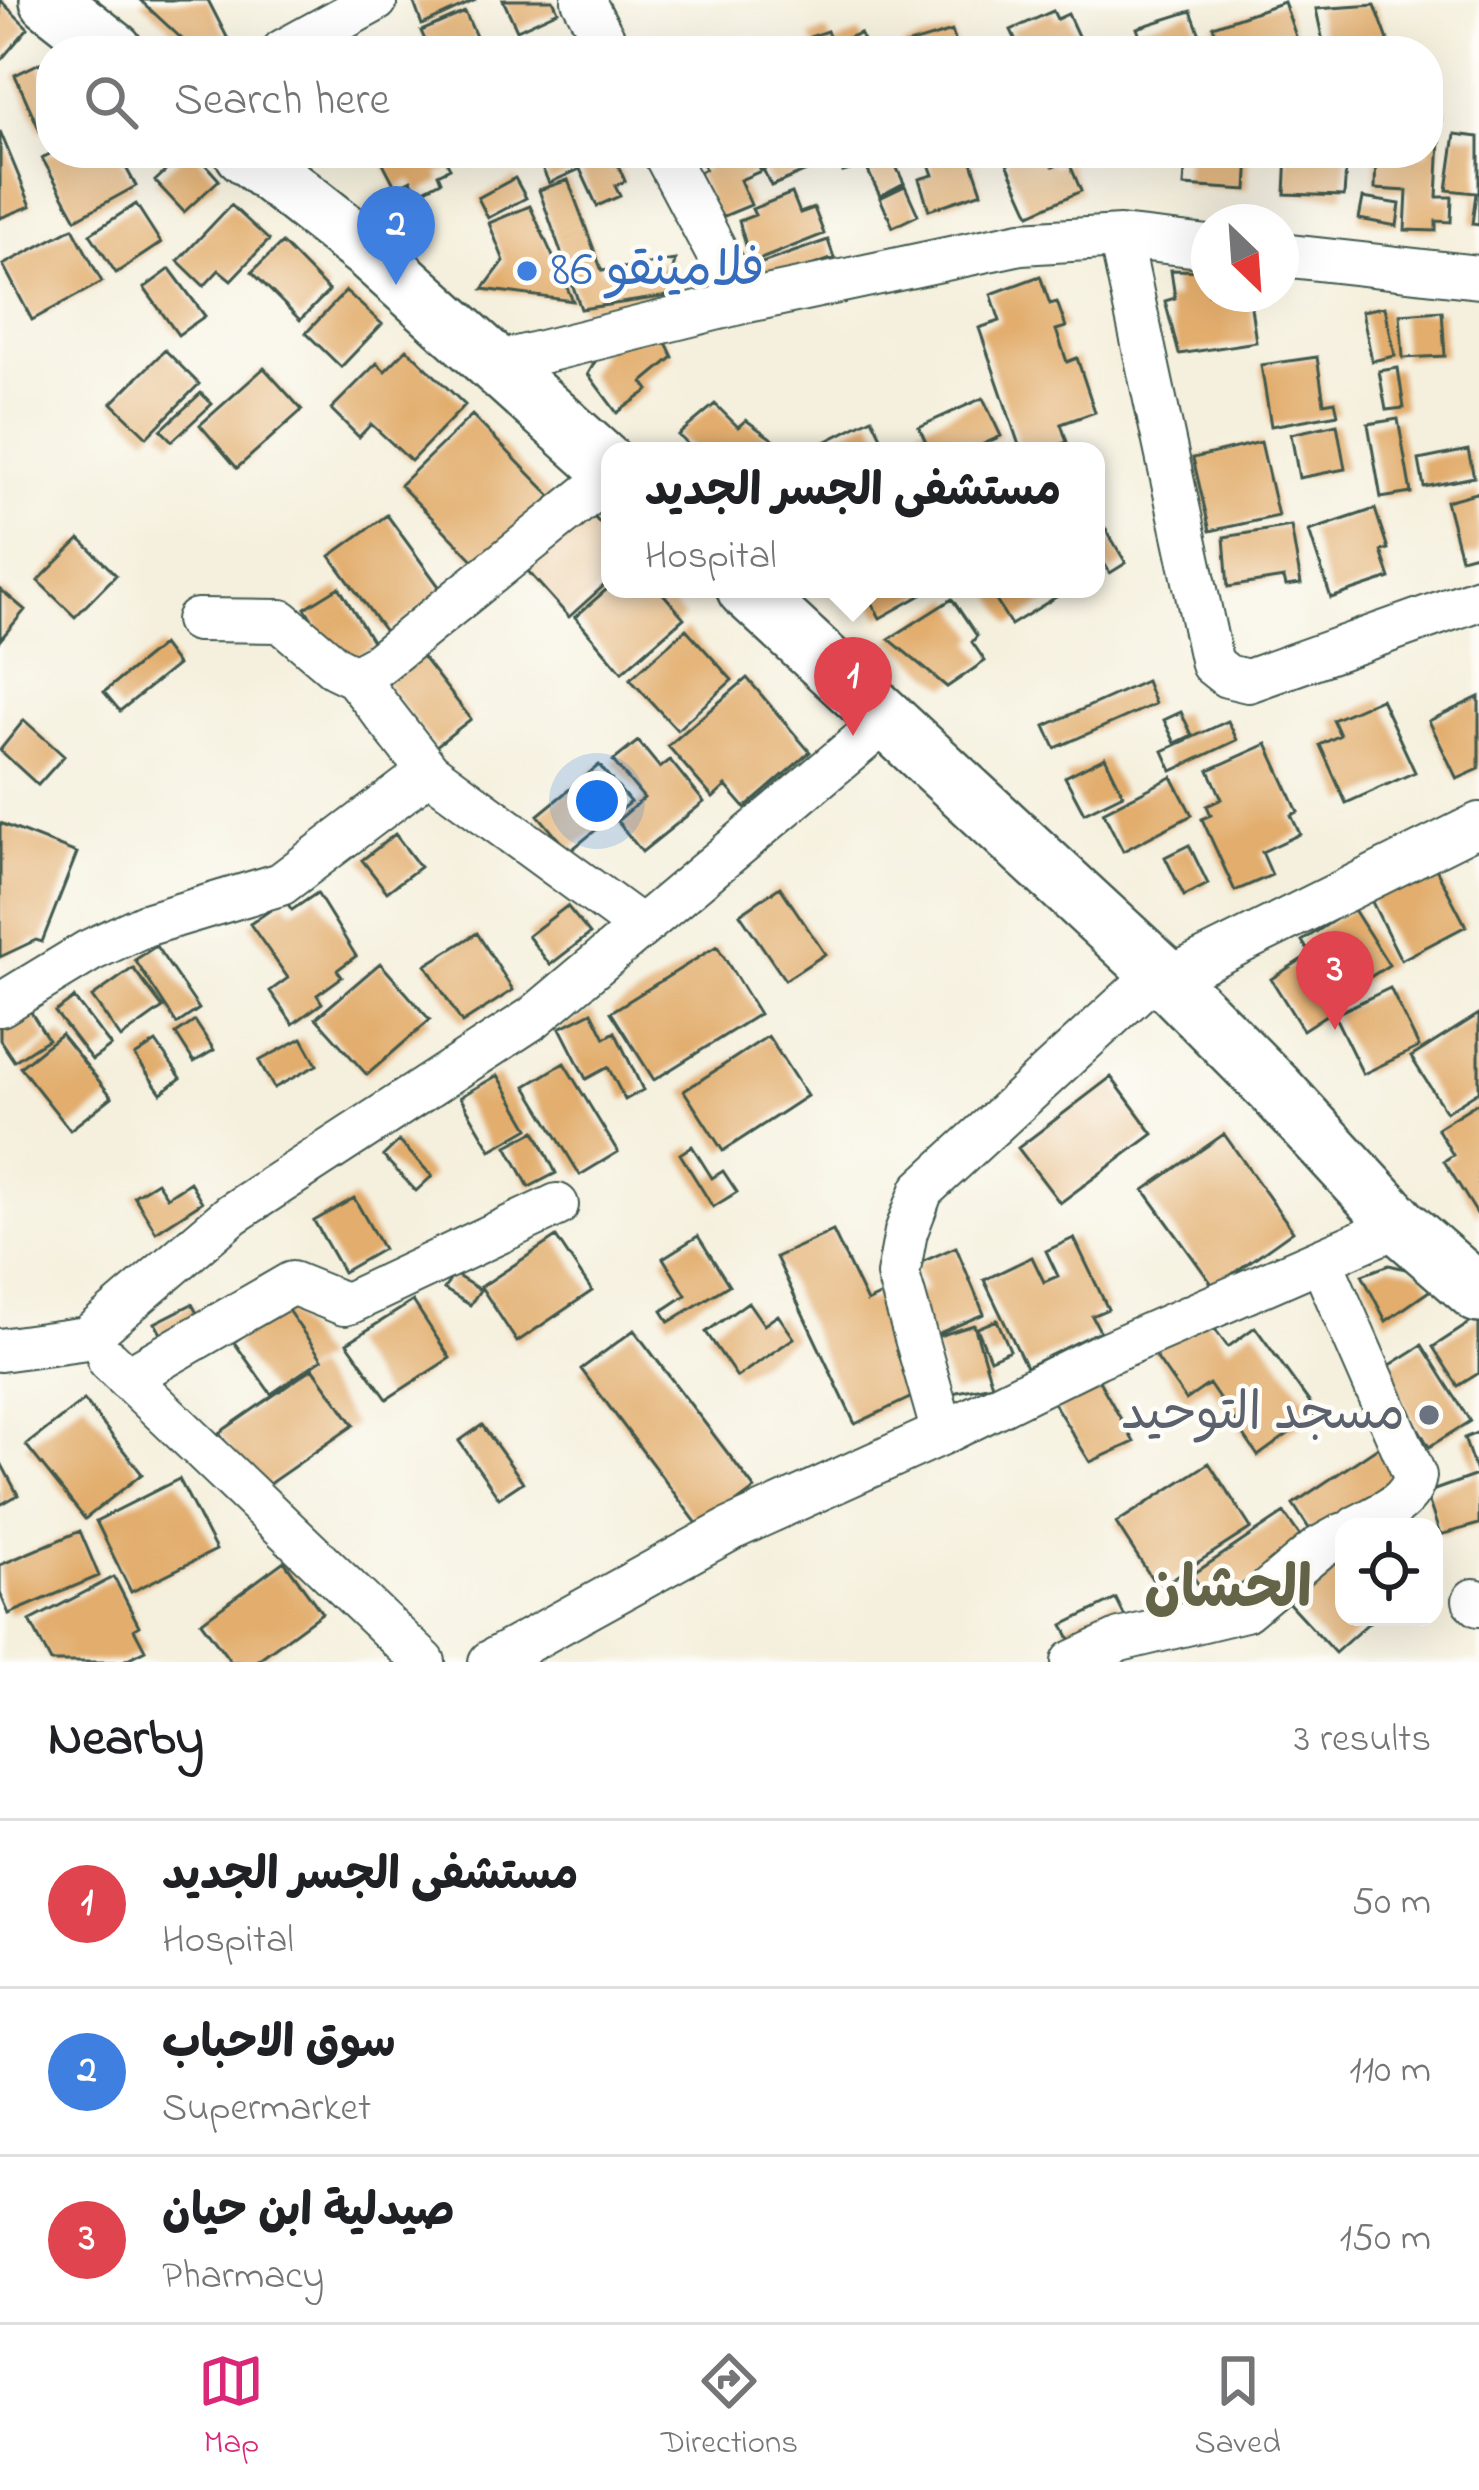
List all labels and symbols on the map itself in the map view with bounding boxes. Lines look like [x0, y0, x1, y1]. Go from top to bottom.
pin: 2 [357, 186, 435, 285]
north arrow [1191, 204, 1299, 312]
place label: فلامينقو 86 [551, 234, 765, 309]
marker: فلامينقو 86 [514, 258, 540, 284]
pin: 1 [814, 637, 892, 736]
your location [567, 771, 627, 831]
pin: 3 [1296, 931, 1374, 1030]
place label: مسجد التوحيد [1121, 1378, 1405, 1453]
marker: مسجد التوحيد [1416, 1402, 1442, 1428]
district label: الحشان [1144, 1551, 1312, 1634]

